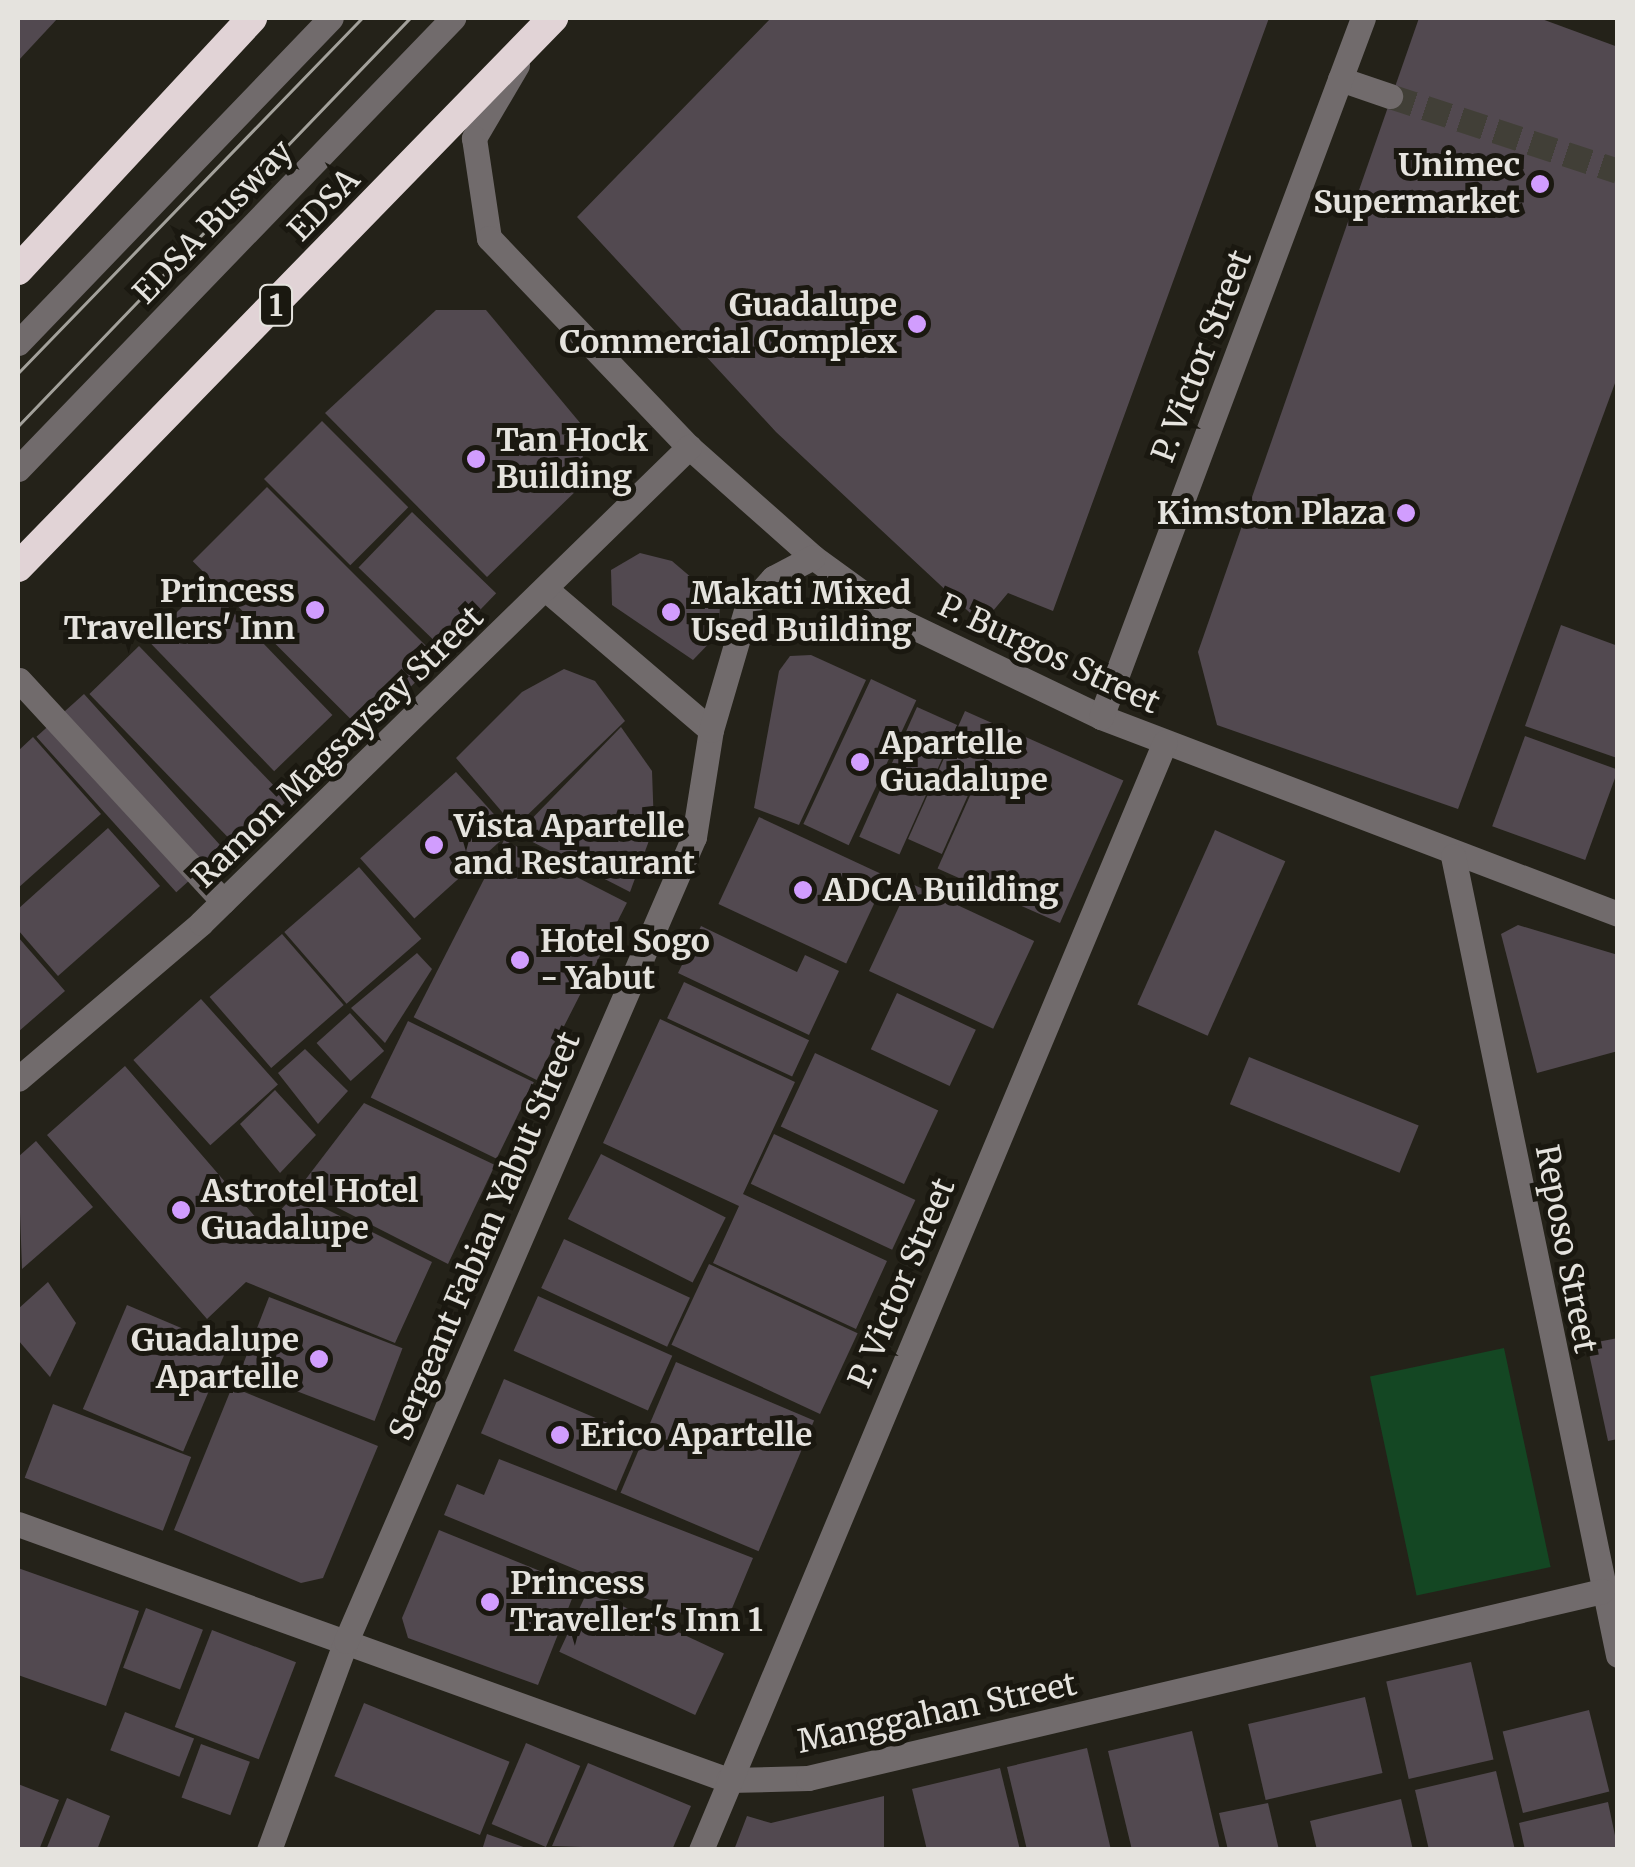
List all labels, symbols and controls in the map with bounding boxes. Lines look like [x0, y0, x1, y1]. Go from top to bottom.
street label: EDSA Busway [125, 132, 301, 312]
place label: Unimec Supermarket [1313, 147, 1520, 222]
street label: EDSA [281, 161, 367, 249]
marker: Unimec Supermarket [1529, 173, 1551, 195]
street label: P. Victor Street [1144, 245, 1260, 467]
road number: 1 [258, 280, 294, 330]
place label: Guadalupe Commercial Complex [560, 287, 897, 362]
marker: Guadalupe Commercial Complex [906, 313, 928, 335]
place label: Tan Hock Building [496, 422, 648, 497]
marker: Tan Hock Building [465, 448, 487, 470]
place label: Kimston Plaza [1157, 494, 1386, 532]
marker: Kimston Plaza [1395, 502, 1417, 524]
place label: Princess Travellers' Inn [64, 573, 295, 648]
place label: Makati Mixed Used Building [691, 575, 912, 650]
street label: P. Burgos Street [932, 586, 1166, 722]
street label: Ramon Magsaysay Street [185, 598, 491, 896]
marker: Princess Travellers' Inn [304, 599, 326, 621]
marker: Makati Mixed Used Building [660, 601, 682, 623]
place label: Apartelle Guadalupe [880, 725, 1048, 800]
marker: Apartelle Guadalupe [849, 751, 871, 773]
place label: Vista Apartelle and Restaurant [454, 808, 695, 883]
marker: Vista Apartelle and Restaurant [423, 834, 445, 856]
place label: ADCA Building [823, 871, 1059, 909]
marker: ADCA Building [792, 879, 814, 901]
place label: Hotel Sogo - Yabut [540, 923, 710, 998]
marker: Hotel Sogo - Yabut [509, 949, 531, 971]
street label: Sergeant Fabian Yabut Street [381, 1026, 589, 1446]
street label: Reposo Street [1527, 1142, 1605, 1356]
place label: Astrotel Hotel Guadalupe [201, 1173, 418, 1248]
street label: P. Victor Street [841, 1173, 963, 1393]
marker: Astrotel Hotel Guadalupe [170, 1199, 192, 1221]
place label: Guadalupe Apartelle [131, 1322, 299, 1397]
marker: Guadalupe Apartelle [308, 1348, 330, 1370]
place label: Erico Apartelle [580, 1416, 812, 1454]
marker: Erico Apartelle [549, 1424, 571, 1446]
place label: Princess Traveller's Inn 1 [510, 1565, 763, 1640]
marker: Princess Traveller's Inn 1 [479, 1591, 501, 1613]
street label: Manggahan Street [794, 1665, 1080, 1761]

